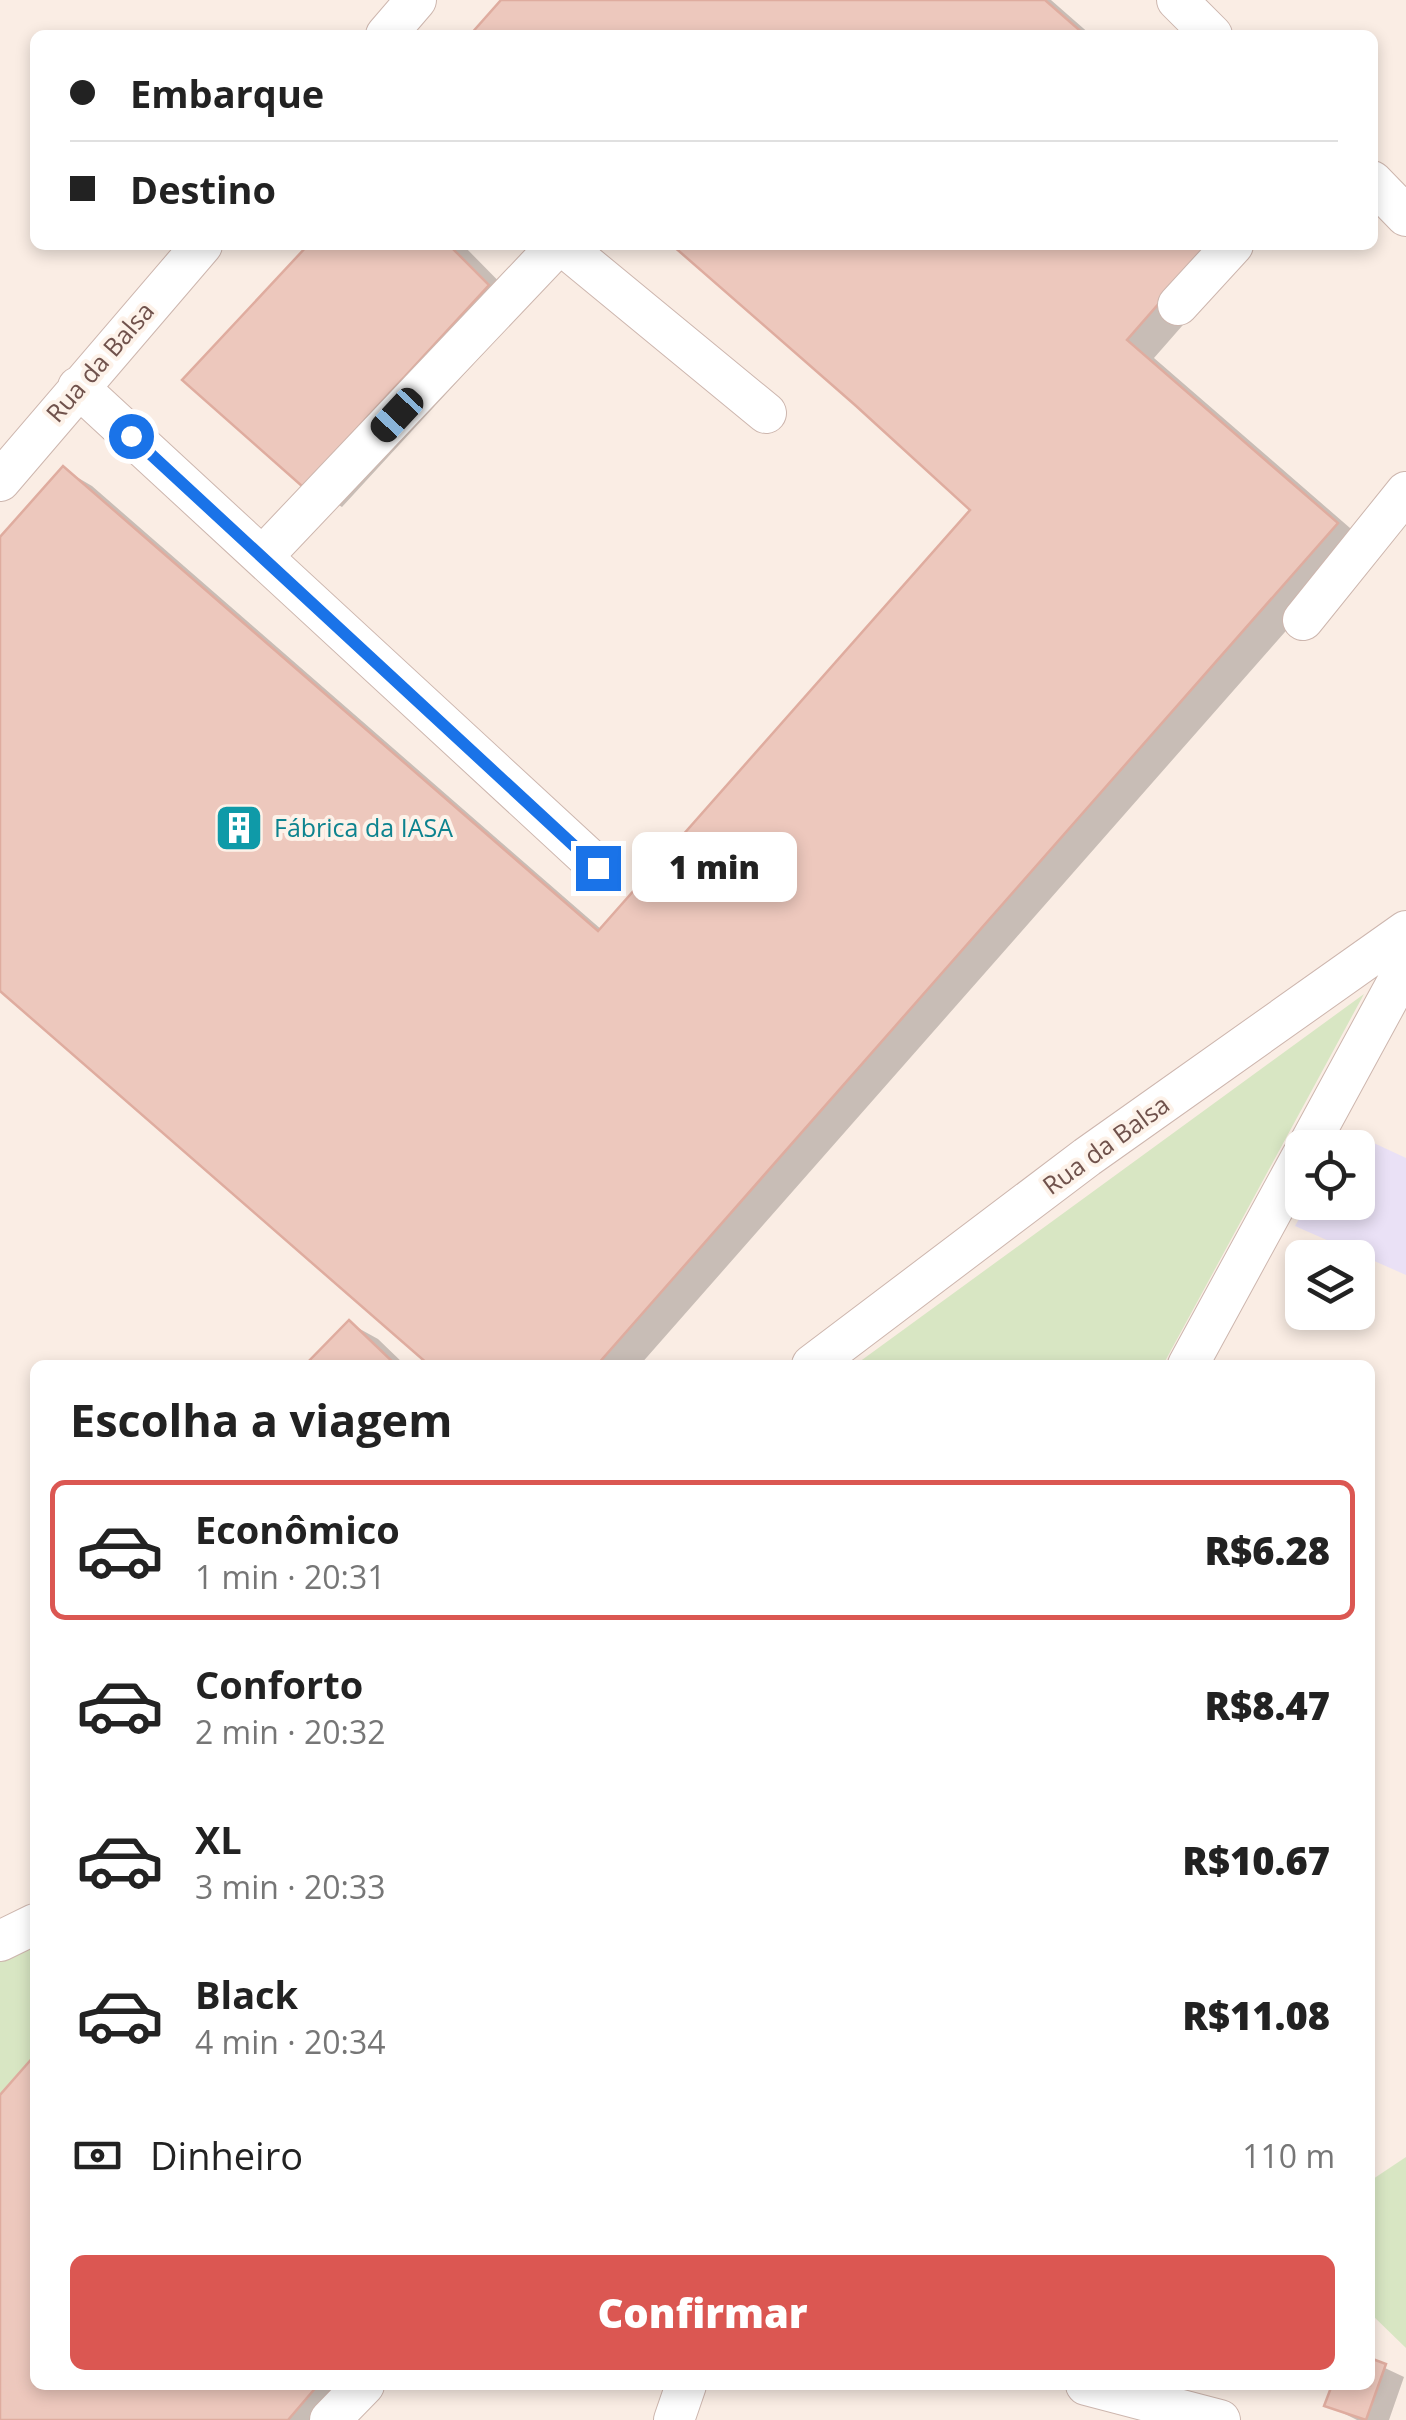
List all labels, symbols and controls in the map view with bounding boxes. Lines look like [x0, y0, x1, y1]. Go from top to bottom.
text: Embarque [130, 67, 324, 119]
text: Destino [130, 163, 276, 215]
street label: Rua da Balsa [38, 294, 161, 429]
car [366, 383, 428, 447]
route start [109, 414, 154, 459]
building icon: Fábrica da IASA [213, 802, 265, 854]
place label: Fábrica da IASA [274, 810, 453, 844]
callout: 1 min [633, 833, 798, 903]
text: 1 min [669, 845, 760, 888]
route end [576, 846, 621, 891]
street label: Rua da Balsa [1035, 1087, 1176, 1202]
map controls [1285, 1130, 1375, 1330]
button: locate [1285, 1130, 1375, 1220]
button: layers [1285, 1240, 1375, 1330]
text: Escolha a viagem [70, 1389, 452, 1450]
text: Econômico [195, 1503, 400, 1555]
icon: car [75, 1505, 165, 1595]
text: R$6.28 [1205, 1524, 1330, 1576]
text: 1 min · 20:31 [195, 1555, 386, 1598]
text: Conforto [195, 1658, 363, 1710]
icon: car [75, 1660, 165, 1750]
text: R$8.47 [1205, 1679, 1330, 1731]
text: 2 min · 20:32 [195, 1710, 386, 1753]
text: XL [195, 1813, 242, 1865]
icon: car [75, 1815, 165, 1905]
text: R$10.67 [1182, 1834, 1330, 1886]
text: 3 min · 20:33 [195, 1865, 386, 1908]
text: Black [195, 1968, 298, 2020]
icon: car [75, 1970, 165, 2060]
text: R$11.08 [1182, 1989, 1330, 2041]
text: 4 min · 20:34 [195, 2020, 386, 2063]
icon: cash [70, 2128, 125, 2183]
text: Dinheiro [150, 2129, 303, 2181]
text: 110 m [1242, 2134, 1335, 2177]
button: Confirmar [70, 2255, 1335, 2370]

